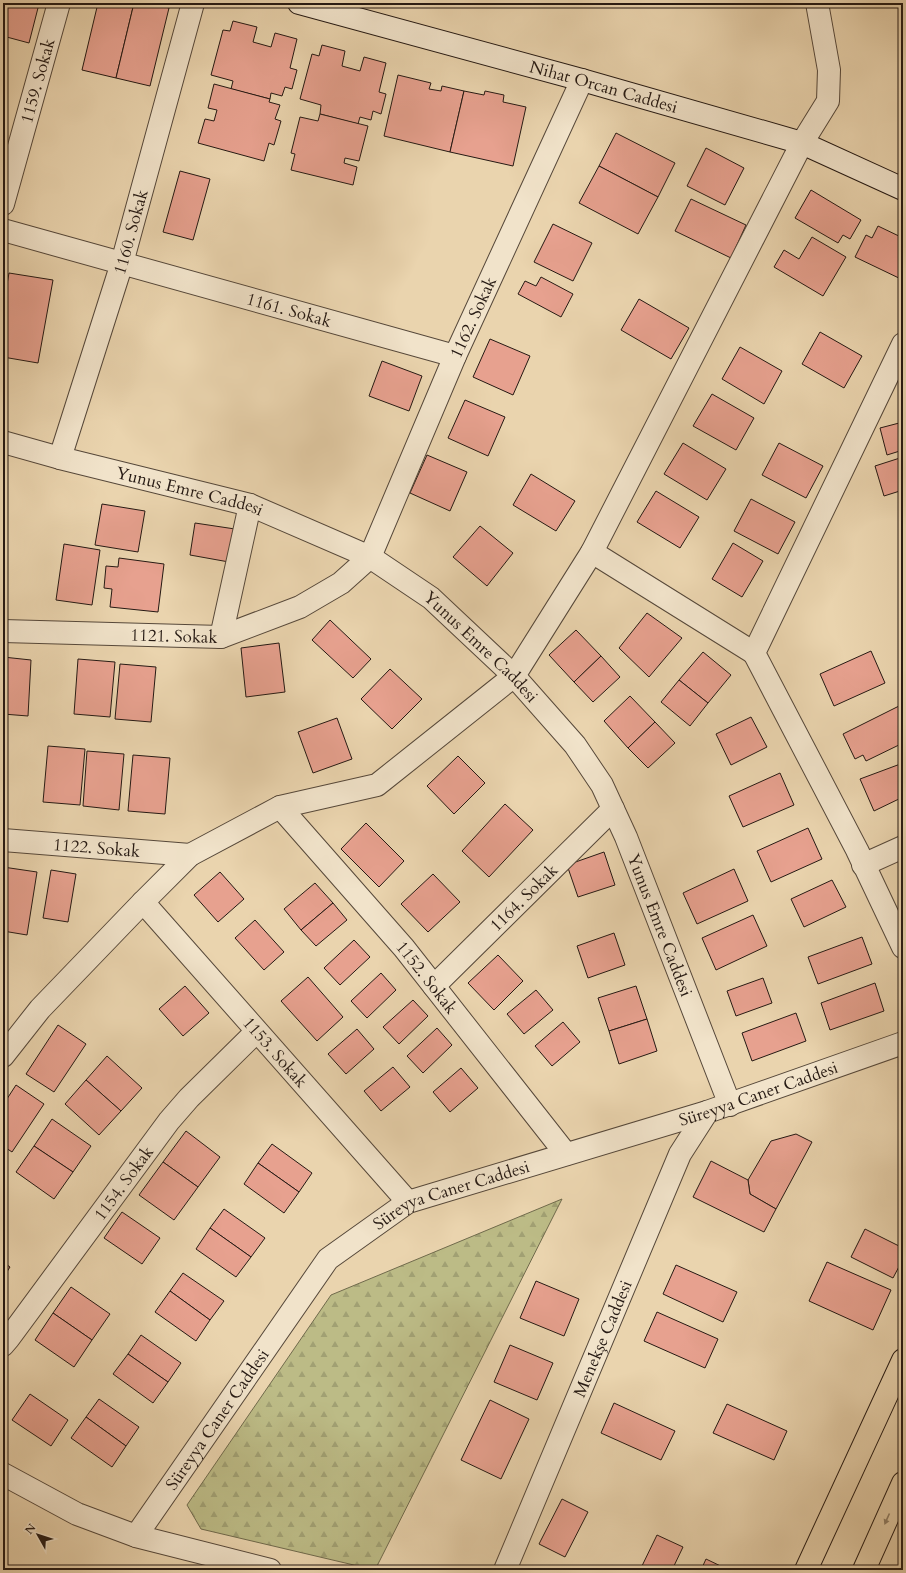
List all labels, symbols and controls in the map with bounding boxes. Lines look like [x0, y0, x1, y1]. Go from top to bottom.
street label: 1159. Sokak [15, 35, 60, 126]
street label: Nihat Orcan Caddesi [527, 55, 681, 118]
street label: 1160. Sokak [108, 186, 153, 277]
street label: 1162. Sokak [444, 272, 502, 362]
street label: 1161. Sokak [244, 287, 335, 333]
street label: Yunus Emre Caddesi [114, 461, 267, 521]
street label: Yunus Emre Caddesi [419, 586, 544, 707]
street label: 1121. Sokak [130, 623, 219, 648]
street label: 1122. Sokak [52, 833, 142, 863]
street label: Yunus Emre Caddesi [622, 850, 698, 1000]
street label: 1164. Sokak [485, 858, 563, 936]
street label: 1152. Sokak [391, 936, 464, 1019]
street label: 1153. Sokak [238, 1012, 313, 1093]
street label: Süreyya Caner Caddesi [676, 1055, 841, 1131]
street label: 1154. Sokak [88, 1140, 159, 1225]
street label: Süreyya Caner Caddesi [368, 1155, 532, 1235]
street label: Menekşe Caddesi [568, 1276, 637, 1401]
street label: Süreyya Caner Caddesi [160, 1344, 274, 1494]
one-way arrow [884, 1513, 890, 1525]
north arrow [18, 1515, 58, 1555]
text: N [22, 1520, 40, 1537]

